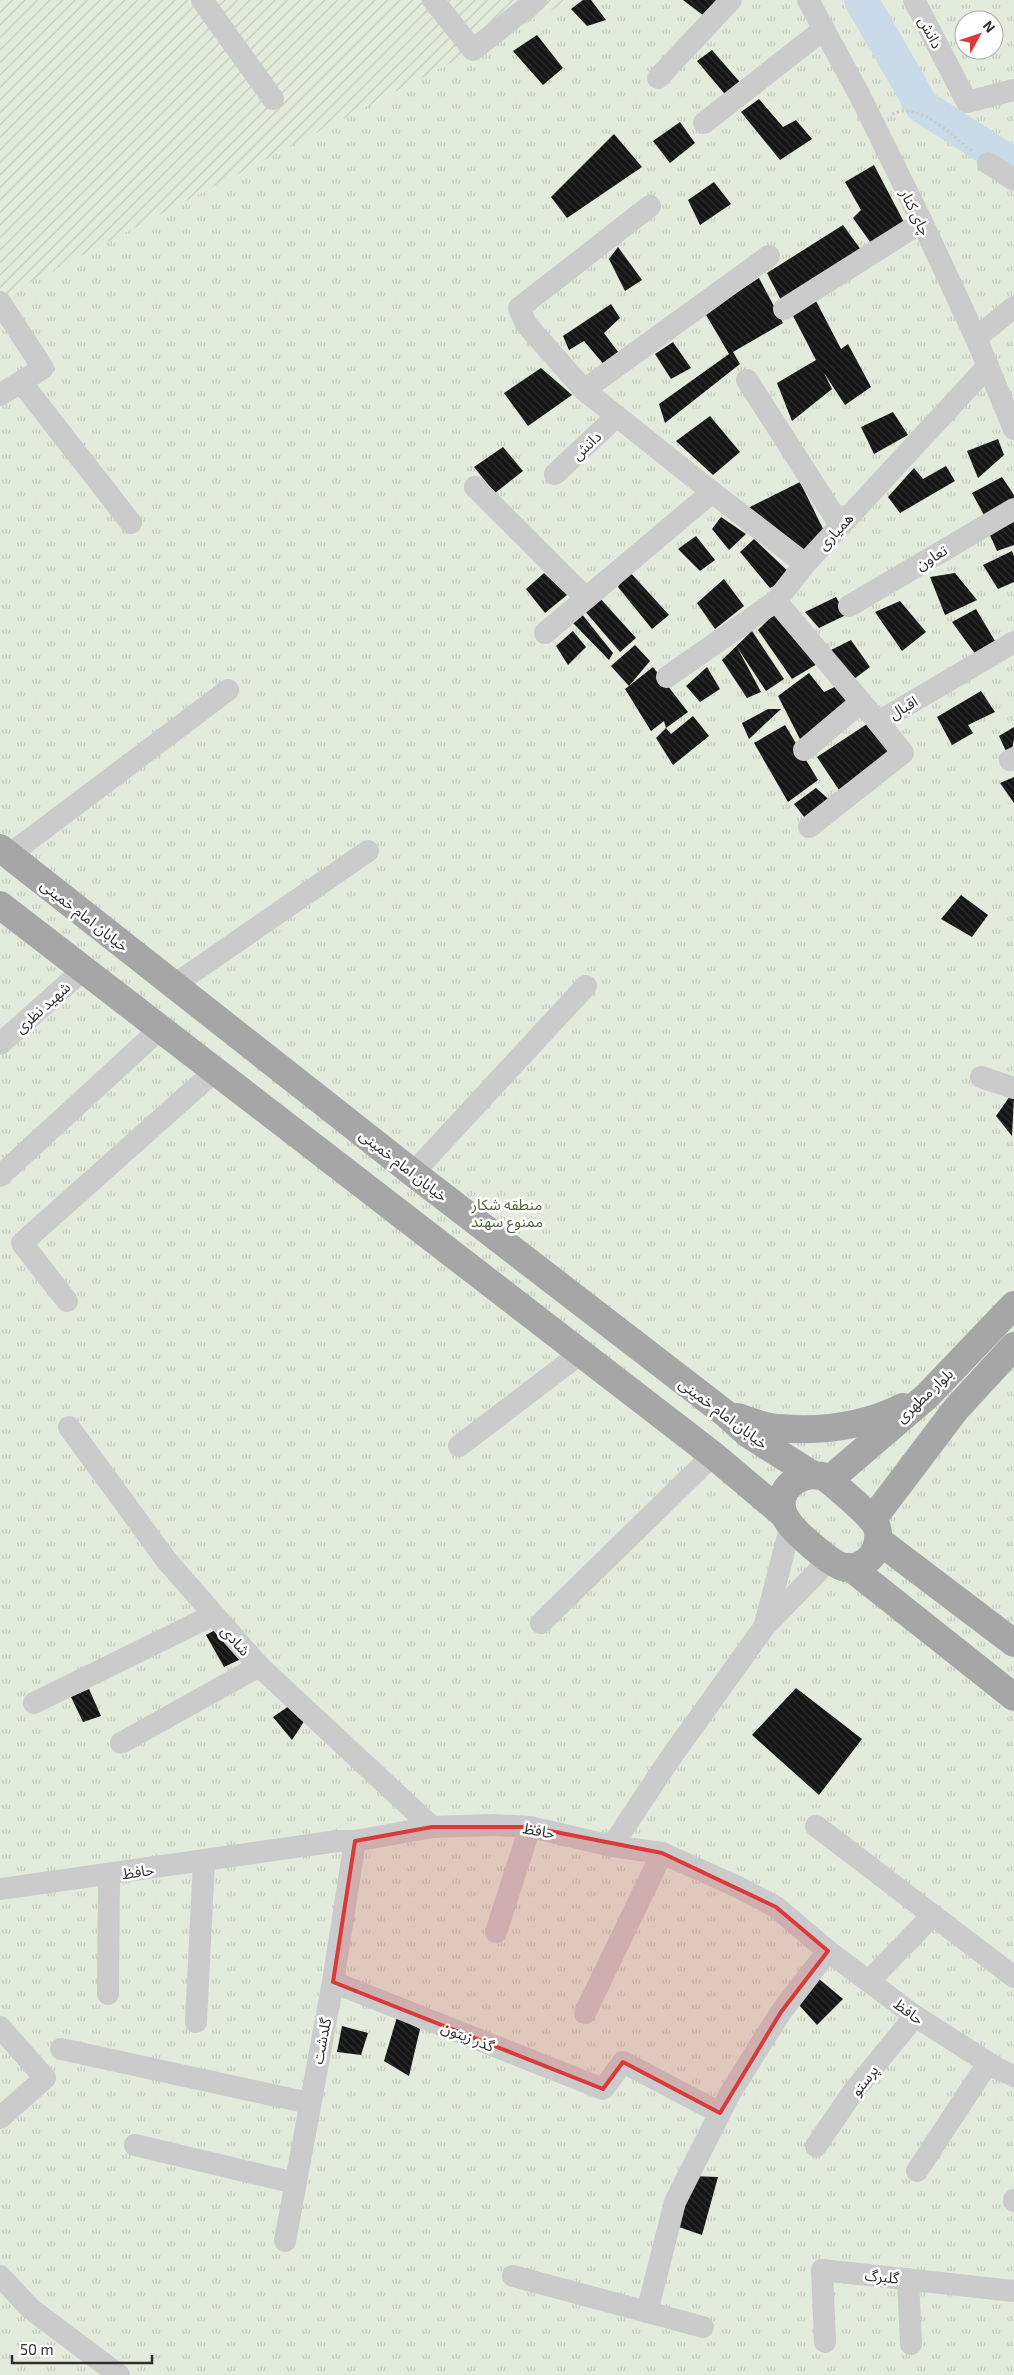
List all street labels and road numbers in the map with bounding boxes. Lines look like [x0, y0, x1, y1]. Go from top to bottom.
street label: دانش [914, 13, 947, 52]
street label: چای کنار [895, 185, 935, 239]
street label: دانش [568, 427, 605, 464]
street label: همیاری [813, 509, 857, 554]
street label: تعاون [912, 541, 951, 574]
street label: اقبال [885, 692, 921, 723]
street label: خیابان امام خمینی [36, 875, 133, 957]
street label: شهید نظری [11, 977, 74, 1037]
street label: خیابان امام خمینی [355, 1125, 452, 1207]
street label: بلوار مطهری [892, 1364, 957, 1427]
street label: خیابان امام خمینی [674, 1374, 772, 1455]
street label: شادی [217, 1621, 254, 1660]
street label: حافظ [521, 1818, 557, 1842]
street label: حافظ [121, 1860, 155, 1882]
street label: حافظ [891, 1994, 928, 2028]
street label: گلدشت [308, 2016, 334, 2066]
street label: گذر زیتون [439, 2017, 498, 2056]
street label: پرستو [846, 2061, 883, 2100]
street label: گلبرگ [864, 2265, 901, 2288]

